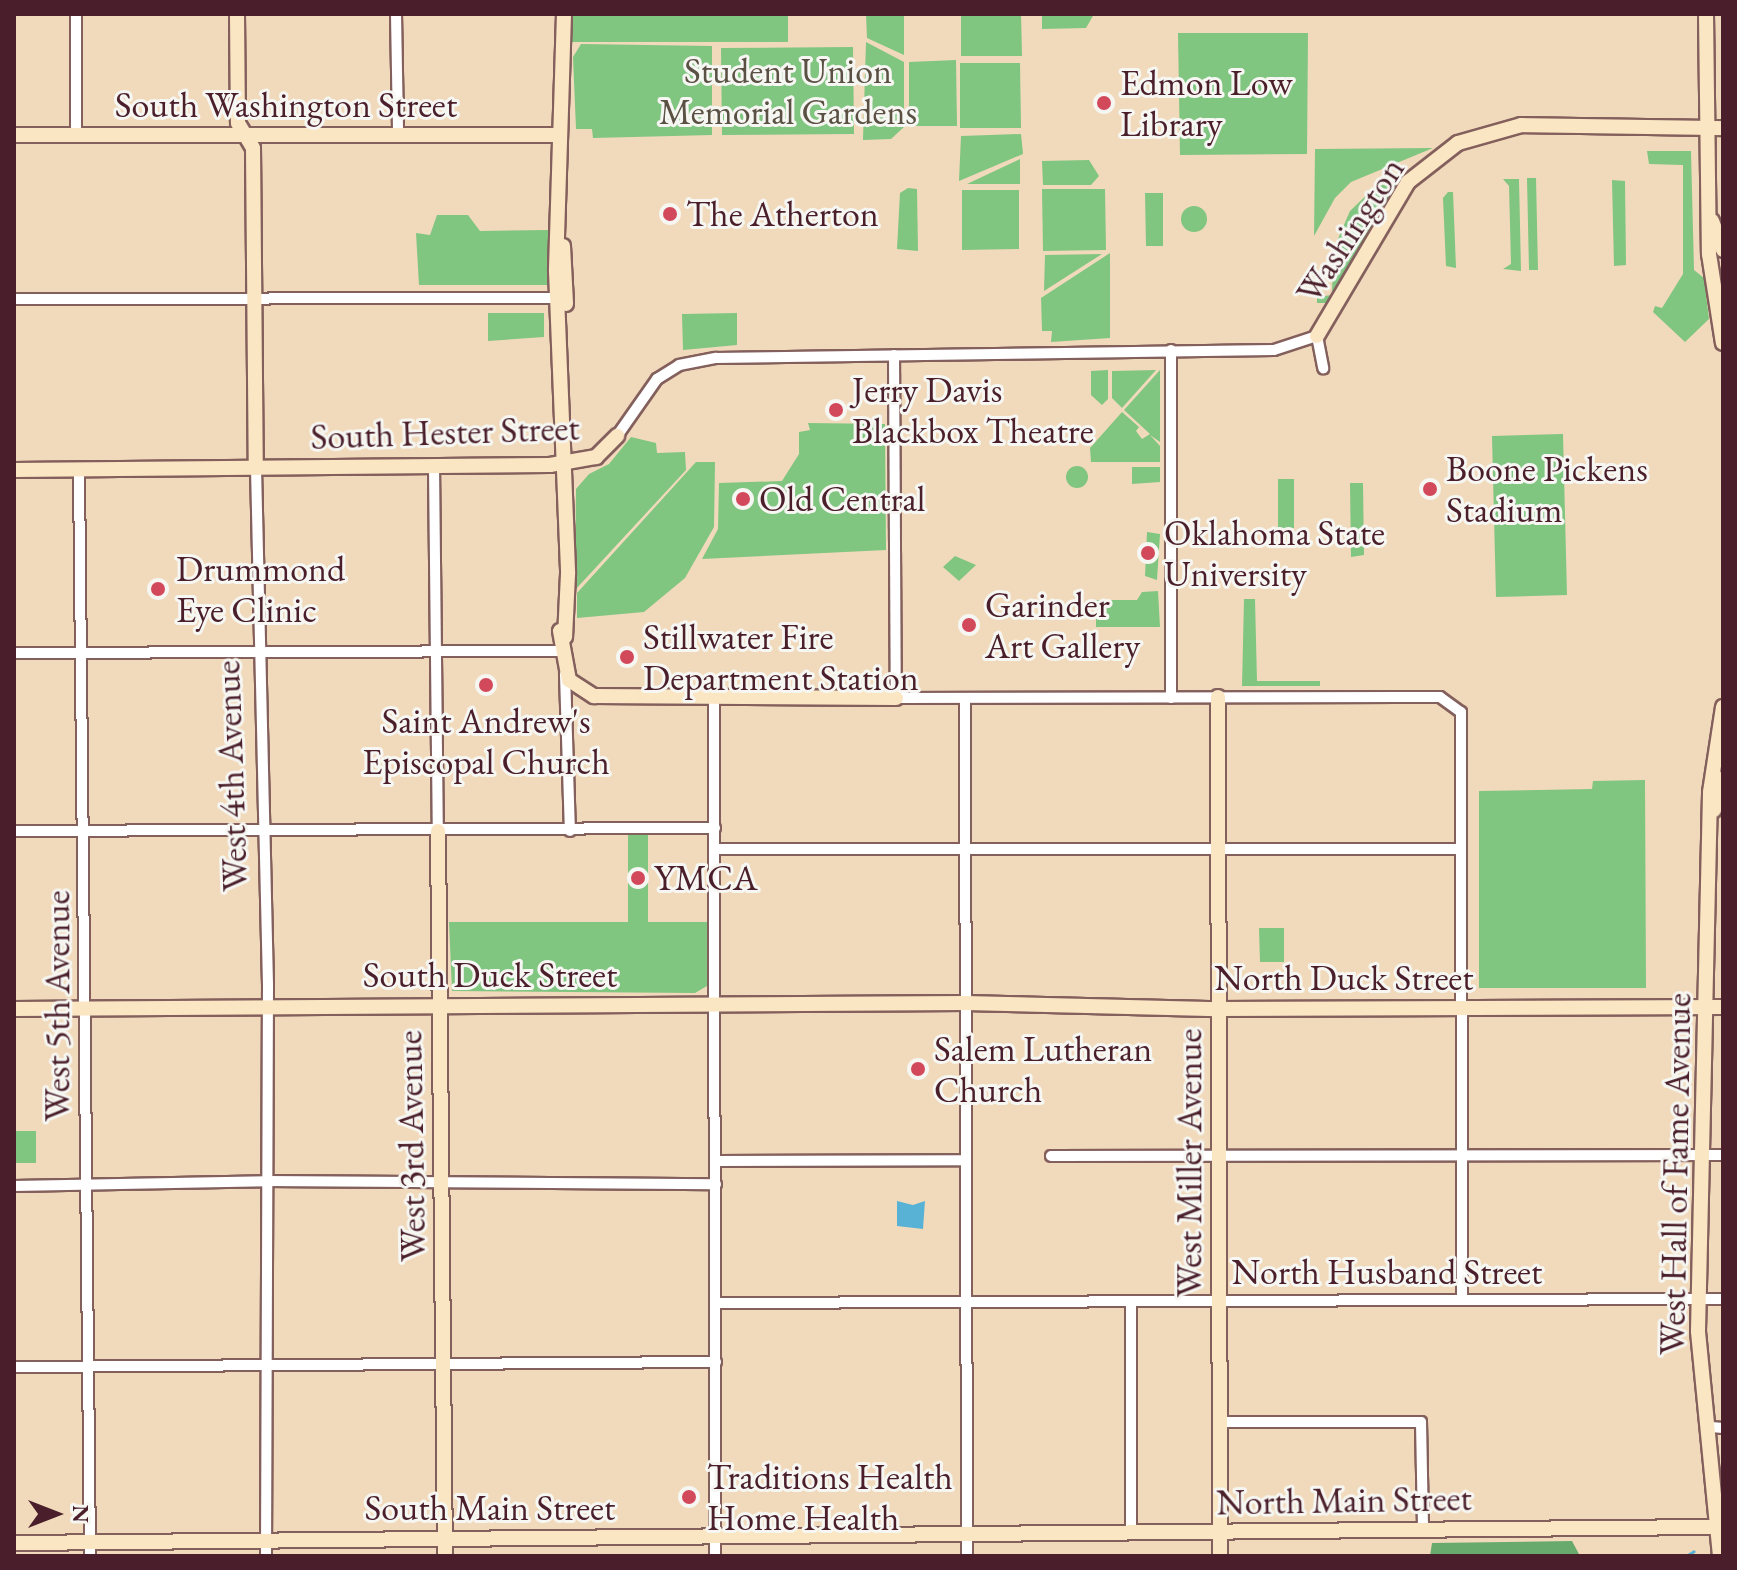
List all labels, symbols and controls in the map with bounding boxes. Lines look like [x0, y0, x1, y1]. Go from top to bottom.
park label: Student Union Memorial Gardens [659, 48, 917, 133]
place label: Edmon Low Library [1120, 60, 1293, 145]
street label: South Washington Street [115, 83, 457, 127]
marker: Edmon Low Library [1095, 94, 1113, 112]
street label: Washington [1287, 149, 1413, 311]
place label: The Atherton [686, 192, 879, 236]
marker: The Atherton [661, 205, 679, 223]
place label: Jerry Davis Blackbox Theatre [852, 367, 1094, 452]
marker: Jerry Davis Blackbox Theatre [827, 401, 845, 419]
street label: South Hester Street [310, 406, 580, 458]
place label: Boone Pickens Stadium [1446, 446, 1648, 531]
place label: Old Central [759, 477, 925, 521]
marker: Boone Pickens Stadium [1421, 480, 1439, 498]
marker: Old Central [734, 490, 752, 508]
place label: Oklahoma State University [1164, 510, 1385, 595]
marker: Oklahoma State University [1139, 544, 1157, 562]
place label: Drummond Eye Clinic [176, 546, 345, 631]
marker: Drummond Eye Clinic [147, 578, 169, 600]
place label: Garinder Art Gallery [985, 582, 1140, 667]
place label: Stillwater Fire Department Station [643, 614, 919, 699]
marker: Garinder Art Gallery [960, 616, 978, 634]
marker: Stillwater Fire Department Station [618, 648, 636, 666]
street label: West 4th Avenue [205, 660, 257, 892]
marker: Saint Andrew's Episcopal Church [477, 676, 495, 694]
place label: Saint Andrew's Episcopal Church [362, 698, 610, 783]
place label: YMCA [654, 856, 758, 900]
marker: YMCA [629, 869, 647, 887]
street label: West 5th Avenue [35, 890, 79, 1122]
street label: South Duck Street [363, 953, 617, 997]
street label: North Duck Street [1214, 956, 1474, 1000]
street label: West Hall of Fame Avenue [1650, 992, 1700, 1356]
place label: Salem Lutheran Church [934, 1026, 1152, 1111]
street label: West Miller Avenue [1167, 1029, 1211, 1297]
street label: West 3rd Avenue [387, 1030, 435, 1262]
marker: Salem Lutheran Church [909, 1060, 927, 1078]
street label: North Husband Street [1232, 1250, 1542, 1294]
place label: Traditions Health Home Health [707, 1454, 953, 1539]
north arrow [16, 1474, 96, 1554]
street label: North Main Street [1216, 1476, 1472, 1524]
street label: South Main Street [365, 1486, 615, 1530]
marker: Traditions Health Home Health [678, 1486, 700, 1508]
text: N [66, 1505, 95, 1523]

